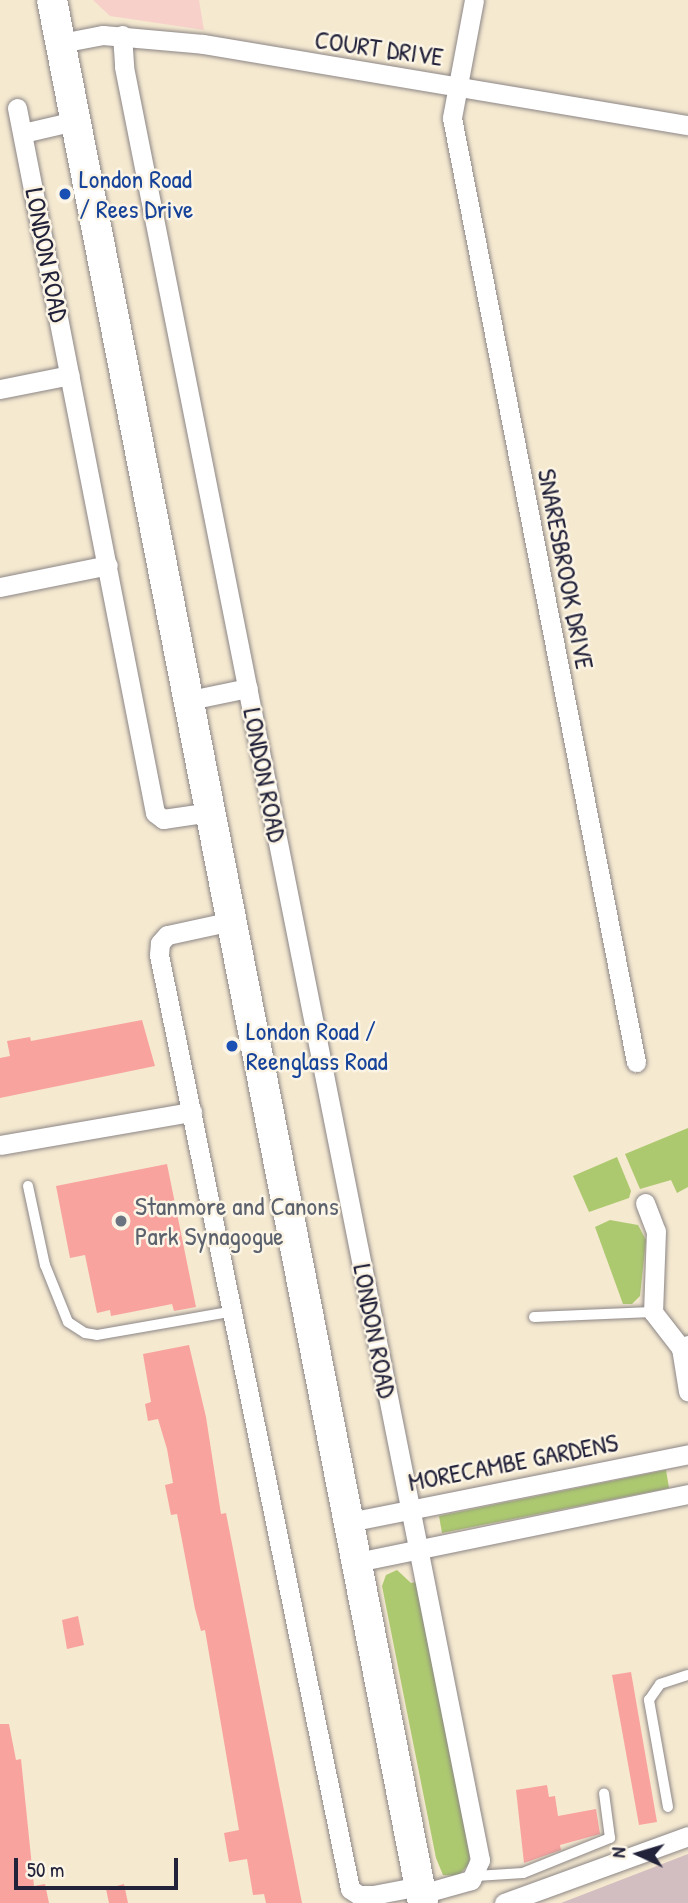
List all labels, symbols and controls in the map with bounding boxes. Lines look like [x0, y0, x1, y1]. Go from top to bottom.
street label: COURT DRIVE [313, 24, 445, 72]
place label: London Road / Rees Drive [79, 163, 193, 224]
street label: LONDON ROAD [19, 185, 75, 325]
marker: London Road / Rees Drive [57, 186, 73, 202]
street label: SNARESBROOK DRIVE [531, 466, 601, 672]
street label: LONDON ROAD [237, 705, 293, 845]
place label: London Road / Reenglass Road [246, 1015, 388, 1076]
marker: London Road / Reenglass Road [224, 1038, 240, 1054]
place label: Stanmore and Canons Park Synagogue [135, 1190, 339, 1252]
marker: Stanmore and Canons Park Synagogue [113, 1213, 129, 1229]
street label: LONDON ROAD [347, 1261, 403, 1401]
street label: MORECAMBE GARDENS [406, 1426, 620, 1498]
north arrow [604, 1819, 674, 1889]
scale bar [18, 1843, 182, 1887]
text: N [605, 1847, 631, 1858]
text: 50 m [27, 1855, 64, 1884]

